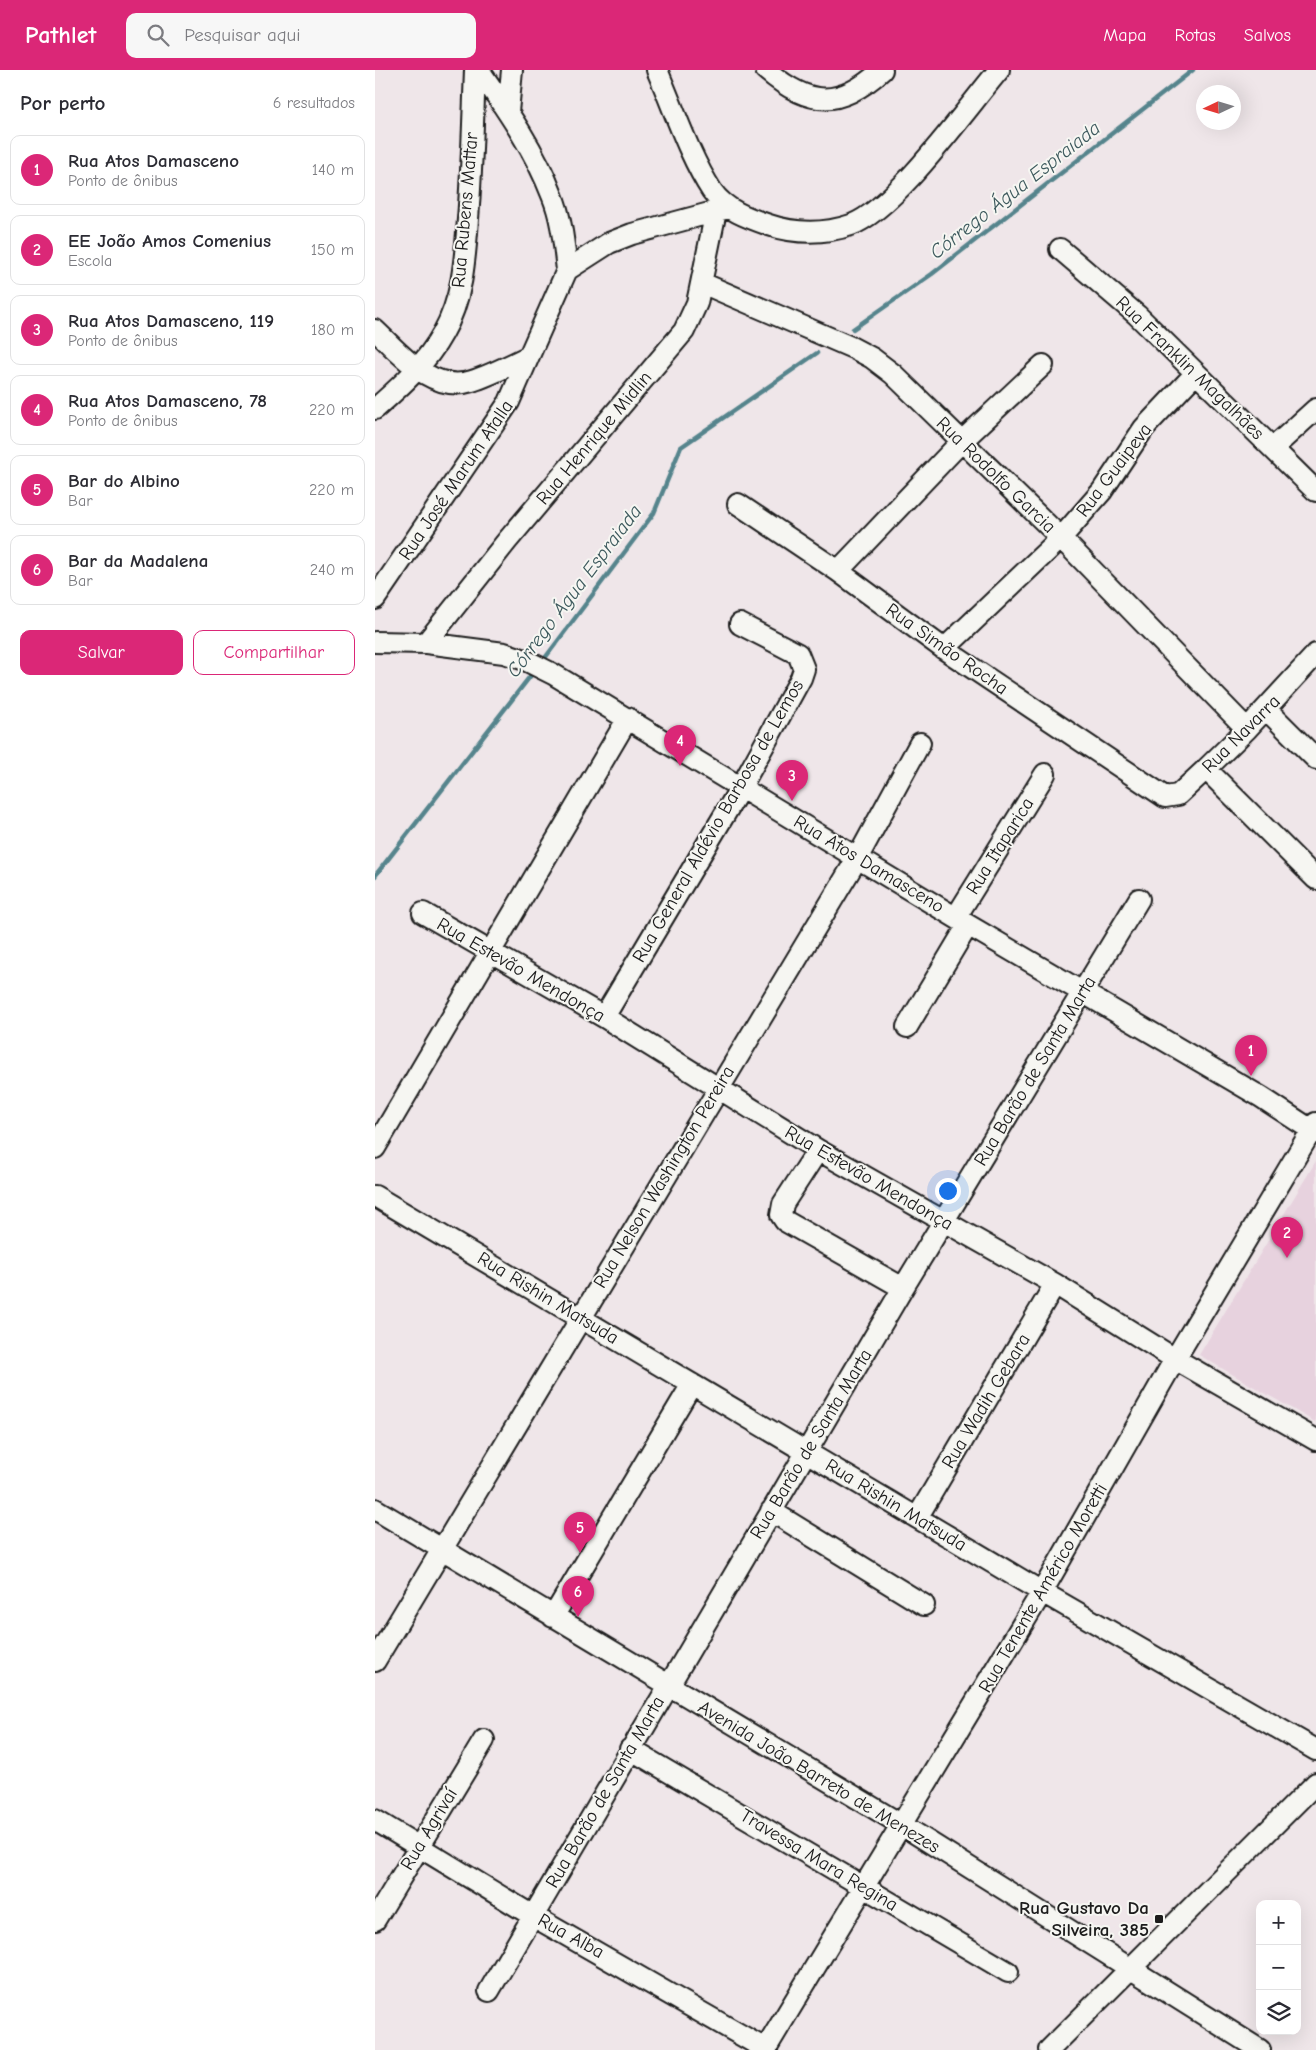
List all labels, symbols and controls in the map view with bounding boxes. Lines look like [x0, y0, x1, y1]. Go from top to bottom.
search box [126, 13, 476, 58]
text: Pathlet [25, 21, 96, 49]
icon: search [144, 21, 172, 49]
text: Pesquisar aqui [184, 24, 301, 46]
text: Mapa [1103, 25, 1147, 46]
text: Rotas [1175, 25, 1216, 46]
text: Salvos [1244, 25, 1291, 46]
north arrow [1196, 85, 1241, 130]
text: Por perto [20, 91, 105, 115]
text: 6 resultados [273, 94, 355, 112]
water label: Córrego Água Espraiada [925, 116, 1105, 264]
street label: Rua Rubens Mattar [447, 131, 483, 289]
text: Rua Atos Damasceno [68, 150, 239, 172]
text: 1 [34, 161, 40, 179]
text: 140 m [312, 161, 354, 179]
text: Ponto de ônibus [68, 172, 178, 190]
text: EE João Amos Comenius [68, 230, 271, 252]
text: 2 [33, 241, 41, 259]
text: 150 m [311, 241, 354, 259]
text: Escola [68, 252, 112, 270]
street label: Rua Franklin Magalhães [1111, 292, 1269, 445]
text: Rua Atos Damasceno, 119 [68, 310, 274, 332]
text: 3 [33, 321, 41, 339]
text: 180 m [311, 321, 354, 339]
text: Ponto de ônibus [68, 332, 178, 350]
street label: Rua Henrique Midlin [532, 367, 656, 509]
text: Rua Atos Damasceno, 78 [68, 390, 267, 412]
street label: Rua José Marum Atalla [394, 396, 518, 564]
text: 4 [33, 401, 41, 419]
text: 220 m [309, 401, 354, 419]
text: Ponto de ônibus [68, 412, 178, 430]
street label: Rua Rodolfo Garcia [932, 412, 1060, 538]
street label: Rua Guaipeva [1072, 419, 1156, 521]
text: Bar do Albino [68, 470, 180, 492]
text: 5 [33, 481, 41, 499]
text: 220 m [309, 481, 354, 499]
text: Bar [68, 492, 93, 510]
water label: Córrego Água Espraiada [502, 500, 646, 682]
text: Bar da Madalena [68, 550, 208, 572]
text: 6 [33, 561, 41, 579]
text: 240 m [310, 561, 354, 579]
text: Bar [68, 572, 93, 590]
street label: Rua Simão Rocha [882, 599, 1012, 699]
button: Salvar [20, 630, 183, 675]
button: Compartilhar [193, 630, 355, 675]
street label: Rua General Aldévio Barbosa de Lemos [628, 676, 808, 966]
street label: Rua Navarra [1197, 690, 1285, 778]
pin: 4 [664, 725, 696, 766]
pin: 3 [776, 760, 808, 801]
street label: Rua Itaparica [962, 794, 1038, 898]
street label: Rua Atos Damasceno [790, 810, 948, 918]
street label: Rua Estevão Mendonça [433, 913, 609, 1027]
street label: Rua Barão de Santa Marta [970, 972, 1100, 1170]
pin: 1 [1235, 1035, 1267, 1076]
street label: Rua Nelson Washington Pereira [589, 1062, 739, 1292]
street label: Rua Estevão Mendonça [781, 1121, 957, 1235]
your location [935, 1178, 961, 1204]
pin: 2 [1271, 1217, 1303, 1258]
street label: Rua Rishin Matsuda [473, 1247, 623, 1349]
street label: Rua Wadih Gebara [937, 1330, 1035, 1472]
street label: Rua Barão de Santa Marta [746, 1345, 876, 1543]
street label: Rua Rishin Matsuda [821, 1454, 971, 1556]
street label: Rua Tenente Américo Moretti [974, 1479, 1112, 1697]
pin: 5 [564, 1512, 596, 1553]
pin: 6 [562, 1576, 594, 1617]
street label: Rua Barão de Santa Marta [541, 1692, 669, 1892]
street label: Avenida João Barreto de Menezes [694, 1696, 944, 1858]
street label: Rua Agrivaí [396, 1783, 462, 1874]
street label: Travessa Mara Regina [736, 1804, 902, 1916]
place label: Rua Gustavo Da Silveira, 385 [1019, 1897, 1149, 1941]
map controls [1256, 1900, 1301, 2035]
button: + [1256, 1900, 1301, 1945]
street label: Rua Alba [534, 1909, 608, 1963]
marker: Rua Gustavo Da Silveira, 385 [1153, 1913, 1165, 1925]
button: − [1256, 1945, 1301, 1990]
button: layers [1256, 1990, 1301, 2035]

